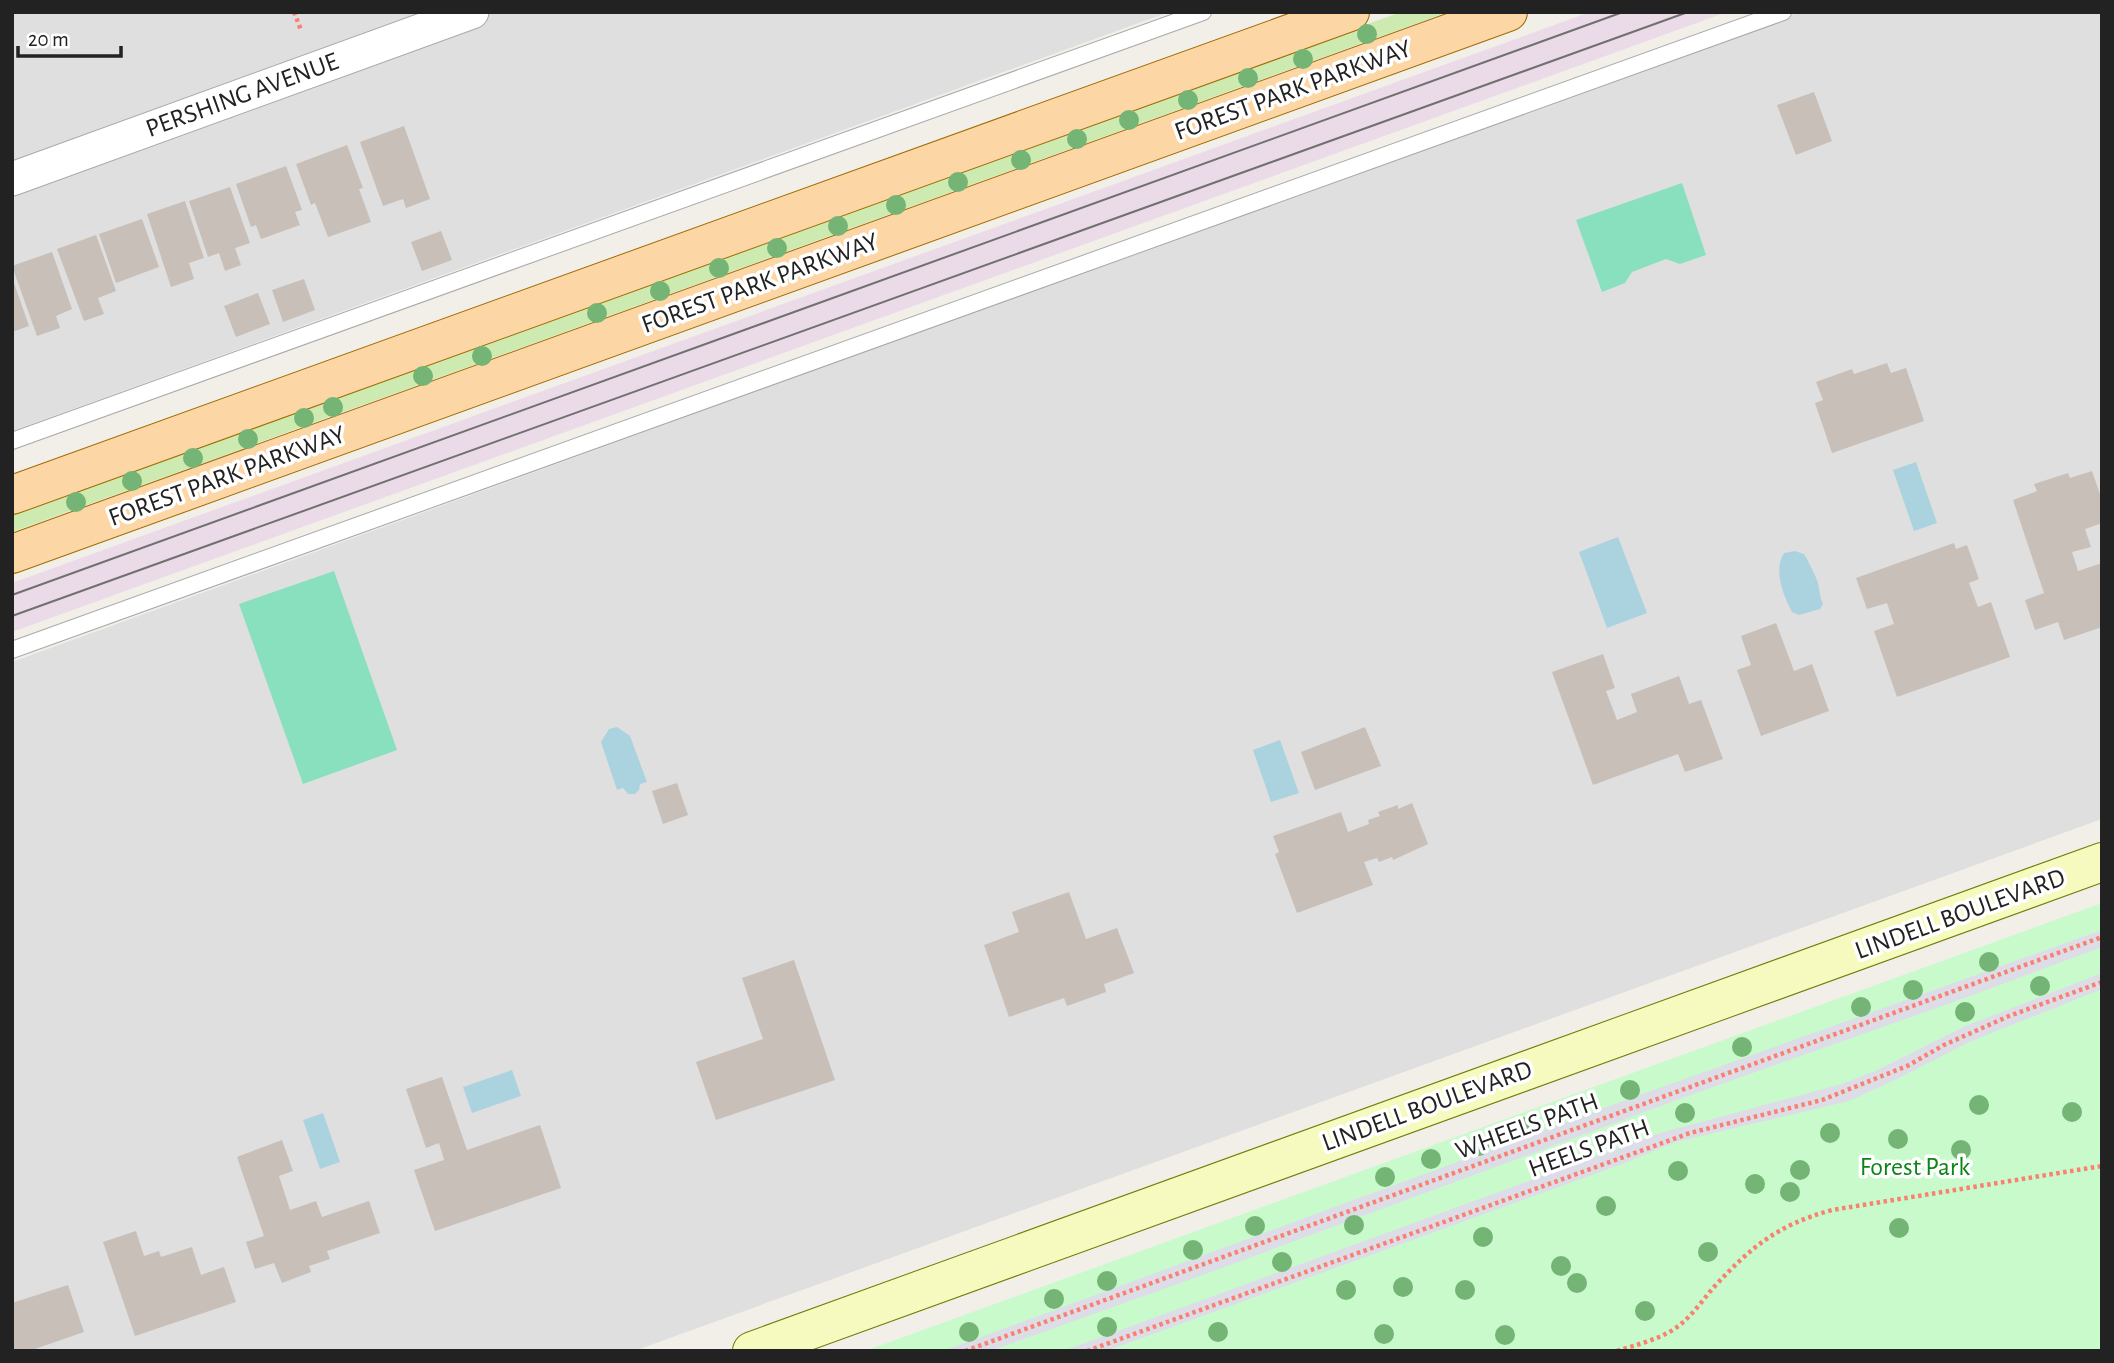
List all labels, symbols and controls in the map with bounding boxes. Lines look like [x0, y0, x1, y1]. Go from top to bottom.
scale bar [18, 14, 121, 58]
text: 20 m [28, 29, 69, 50]
street label: FOREST PARK PARKWAY [1171, 35, 1415, 145]
street label: PERSHING AVENUE [142, 48, 342, 142]
street label: FOREST PARK PARKWAY [638, 228, 882, 338]
street label: FOREST PARK PARKWAY [105, 421, 349, 531]
street label: LINDELL BOULEVARD [1852, 864, 2068, 964]
street label: LINDELL BOULEVARD [1319, 1056, 1535, 1156]
street label: WHEELS PATH [1451, 1086, 1603, 1166]
street label: HEELS PATH [1524, 1112, 1654, 1184]
park label: Forest Park [1860, 1154, 1970, 1180]

